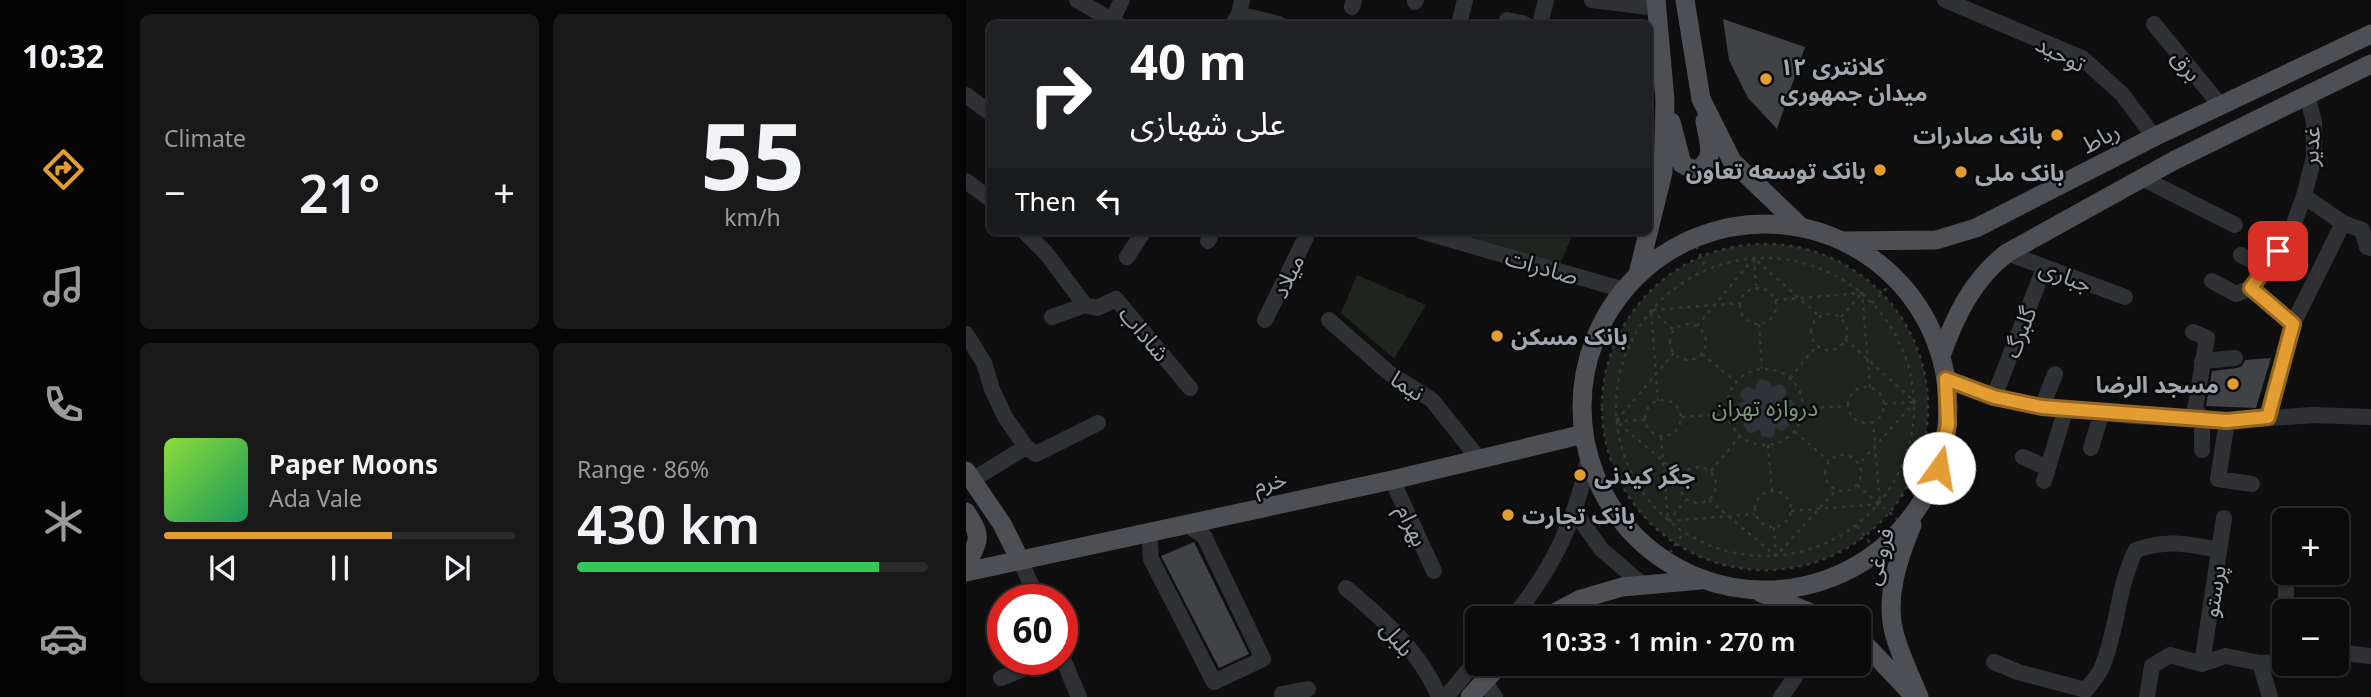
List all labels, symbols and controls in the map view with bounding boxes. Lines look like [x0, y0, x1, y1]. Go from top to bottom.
street label: توحید [2031, 27, 2092, 79]
text: 40 m [1130, 28, 1247, 94]
text: 10:32 [22, 34, 104, 77]
street label: برق [2164, 42, 2210, 88]
icon: right [1015, 49, 1106, 140]
place label: کلانتری ۱۲ میدان جمهوری [1780, 50, 1928, 108]
marker: کلانتری ۱۲ میدان جمهوری [1758, 71, 1774, 87]
text: 55 [700, 93, 805, 217]
text: علی شهبازی [1130, 101, 1285, 144]
street label: رباط [2075, 114, 2125, 160]
place label: بانک صادرات [1913, 119, 2043, 151]
text: Climate [164, 122, 246, 154]
street label: غدیر [2293, 125, 2327, 168]
marker: بانک صادرات [2049, 127, 2065, 143]
icon: directions [39, 145, 88, 194]
place label: بانک توسعه تعاون [1686, 154, 1866, 186]
place label: بانک ملی [1975, 156, 2064, 188]
text: 21° [299, 157, 380, 228]
marker: بانک توسعه تعاون [1872, 162, 1888, 178]
marker: بانک ملی [1953, 164, 1969, 180]
text: − [164, 166, 186, 218]
text: + [493, 166, 515, 218]
icon: left [1090, 182, 1128, 220]
text: Then [1015, 183, 1076, 219]
text: km/h [724, 201, 781, 233]
pin [2248, 221, 2308, 281]
icon: arrive [2259, 232, 2297, 270]
street label: صادرات [1502, 240, 1582, 292]
street label: میلاد [1263, 249, 1311, 303]
street label: جباری [2035, 250, 2097, 300]
icon: music [39, 262, 88, 311]
street label: شاداب [1112, 298, 1178, 368]
street label: گلبرگ [1995, 301, 2044, 362]
place label: بانک مسکن [1511, 320, 1628, 352]
marker: بانک مسکن [1489, 328, 1505, 344]
street label: نیما [1385, 362, 1431, 408]
place label: مسجد الرضا [2096, 368, 2219, 400]
marker: مسجد الرضا [2225, 376, 2241, 392]
icon: phone [39, 380, 88, 429]
park label: دروازه تهران [1712, 391, 1818, 423]
position arrow [1902, 431, 1976, 505]
text: Paper Moons [269, 446, 438, 482]
text: Range · 86% [577, 453, 709, 485]
place label: جگر کیدنی [1594, 459, 1695, 491]
street label: خرم [1251, 462, 1290, 503]
marker: جگر کیدنی [1572, 467, 1588, 483]
text: Ada Vale [269, 482, 362, 514]
text: 430 km [577, 488, 760, 559]
icon: climate [39, 497, 88, 546]
street label: بهرام [1387, 499, 1437, 553]
place label: بانک تجارت [1522, 499, 1635, 531]
marker: بانک تجارت [1500, 507, 1516, 523]
map controls [2272, 508, 2349, 676]
button: + [2272, 508, 2349, 585]
street label: فروغی [1855, 524, 1901, 588]
icon: previous [204, 549, 242, 587]
icon: pause [321, 549, 359, 587]
icon: next [438, 549, 476, 587]
street label: پرستو [2193, 562, 2233, 620]
speed limit sign: 60 [987, 584, 1078, 675]
button: − [2272, 599, 2349, 676]
street label: بلبل [1374, 613, 1422, 663]
icon: car [39, 614, 88, 663]
text: 10:33 · 1 min · 270 m [1541, 623, 1795, 659]

